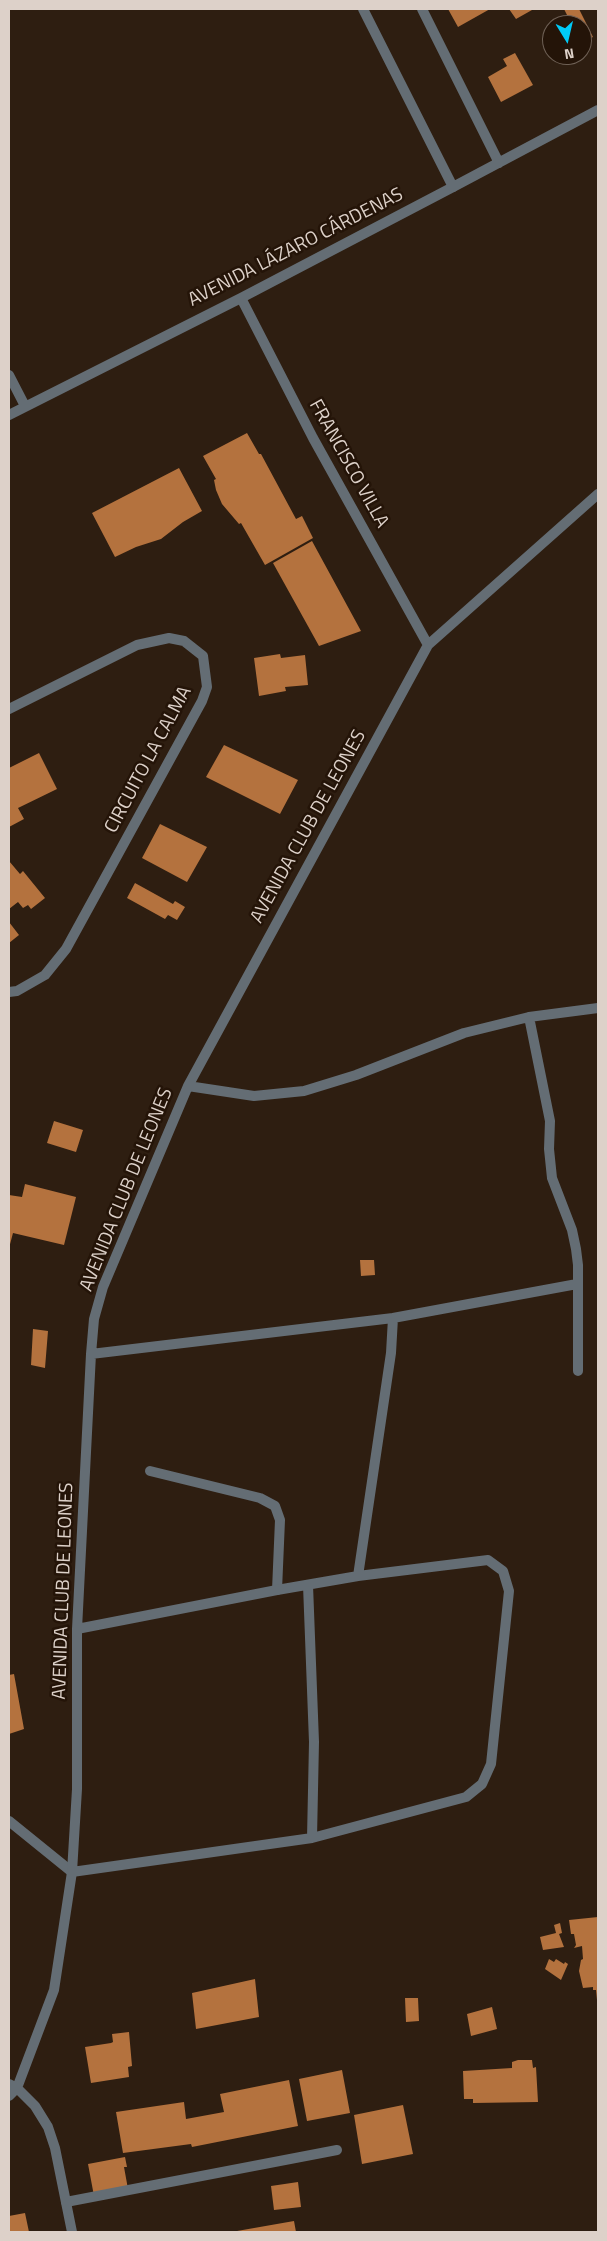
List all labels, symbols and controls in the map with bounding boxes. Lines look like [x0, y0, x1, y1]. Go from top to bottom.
north arrow [542, 15, 592, 65]
text: N [563, 43, 576, 65]
street label: AVENIDA LÁZARO CÁRDENAS [185, 184, 407, 312]
street label: FRANCISCO VILLA [303, 396, 393, 532]
street label: CIRCUITO LA CALMA [101, 683, 197, 837]
street label: AVENIDA CLUB DE LEONES [246, 726, 372, 928]
street label: AVENIDA CLUB DE LEONES [76, 1085, 178, 1295]
street label: AVENIDA CLUB DE LEONES [49, 1482, 79, 1700]

